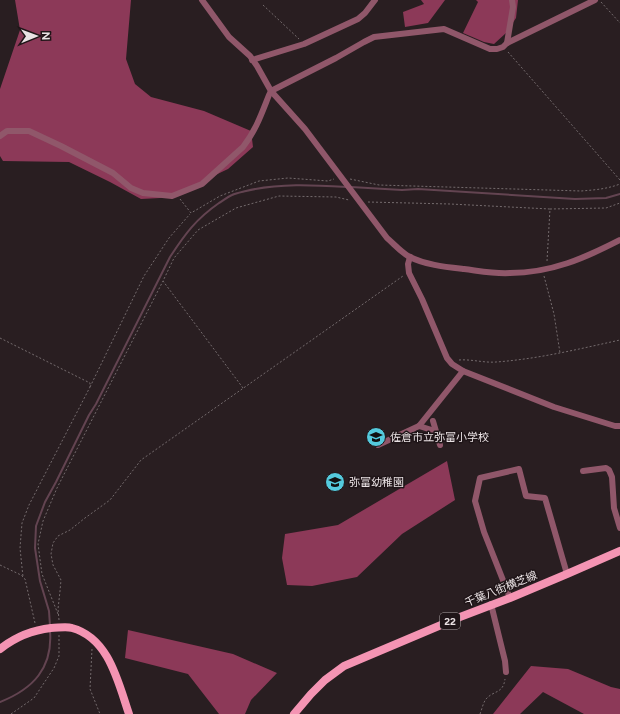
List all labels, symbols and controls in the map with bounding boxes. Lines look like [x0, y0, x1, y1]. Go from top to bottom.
north arrow [16, 16, 56, 56]
text: N [39, 31, 52, 40]
school or university icon: 佐倉市立弥富小学校 [365, 426, 387, 448]
place label: 佐倉市立弥富小学校 [390, 431, 489, 444]
school or university icon: 弥富幼稚園 [324, 471, 346, 493]
place label: 弥富幼稚園 [349, 476, 404, 489]
street label: 千葉八街横芝線 [463, 569, 539, 609]
road number: 22 [440, 613, 460, 629]

